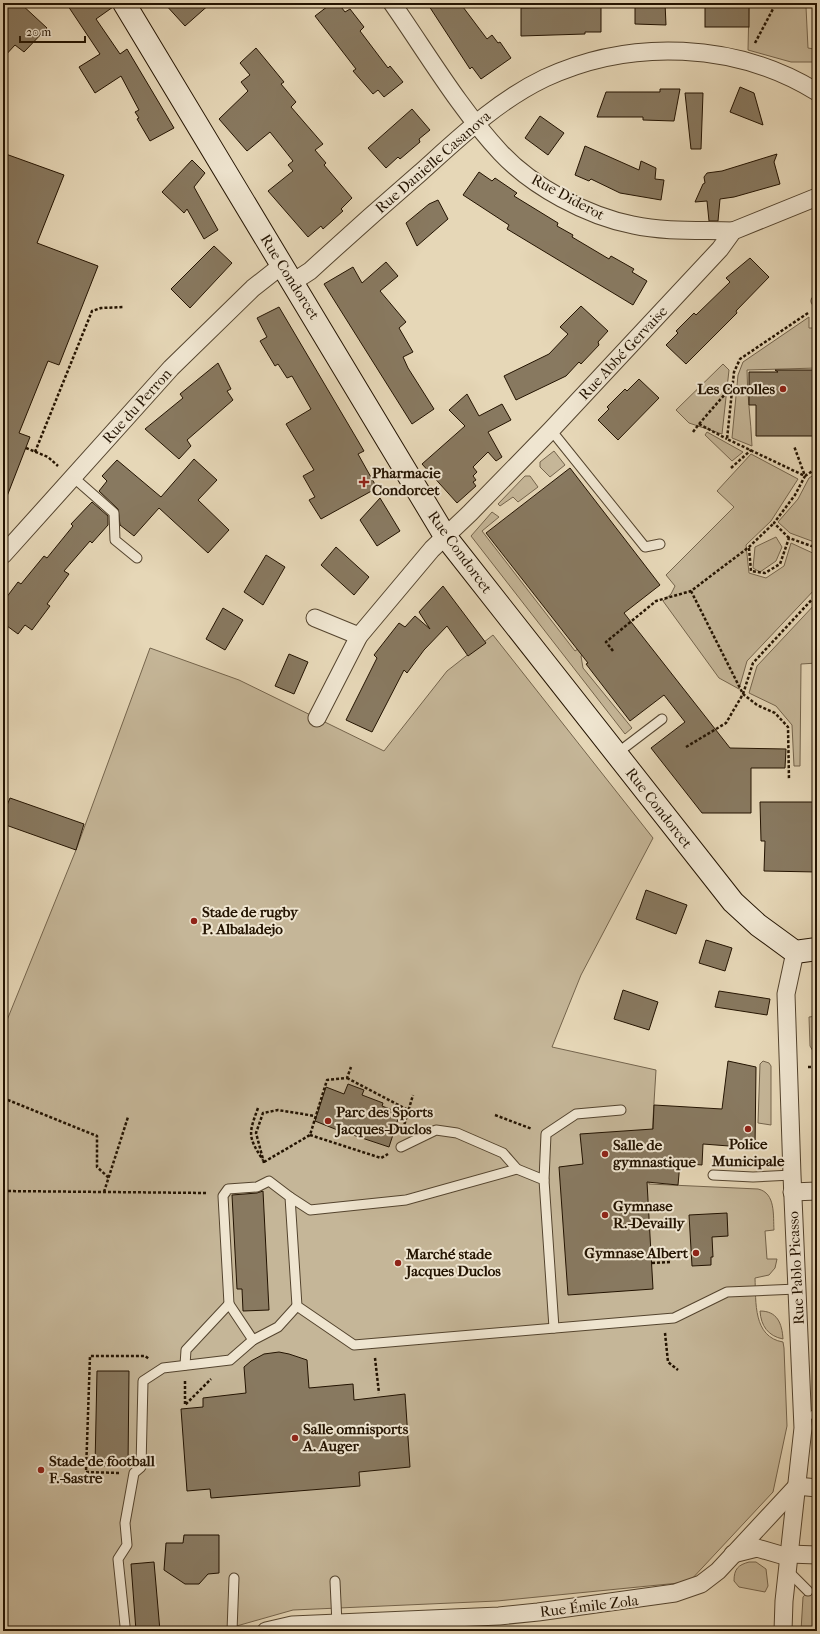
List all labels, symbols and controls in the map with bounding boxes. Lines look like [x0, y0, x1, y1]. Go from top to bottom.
scale bar [20, 18, 85, 44]
text: 20 m [26, 25, 51, 39]
street label: Rue Danielle Casanova [372, 106, 495, 217]
street label: Rue Diderot [528, 170, 608, 224]
street label: Rue Condorcet [257, 231, 324, 324]
street label: Rue Abbé Gervaise [575, 302, 672, 404]
street label: Rue du Perron [99, 365, 176, 447]
place label: Les Corolles [697, 380, 775, 398]
marker: Les Corolles [778, 384, 788, 394]
place label: Pharmacie Condorcet [372, 464, 441, 499]
marker: Pharmacie Condorcet [359, 477, 369, 487]
street label: Rue Condorcet [424, 507, 496, 597]
street label: Rue Condorcet [622, 764, 696, 852]
place label: Stade de rugby P. Albaladejo [202, 903, 299, 938]
marker: Stade de rugby P. Albaladejo [189, 916, 199, 926]
place label: Parc des Sports Jacques-Duclos [334, 1103, 434, 1138]
marker: Parc des Sports Jacques-Duclos [323, 1116, 333, 1126]
marker: Police Municipale [743, 1124, 753, 1134]
place label: Police Municipale [711, 1135, 785, 1170]
place label: Salle de gymnastique [613, 1136, 697, 1171]
marker: Salle de gymnastique [600, 1149, 610, 1159]
place label: Gymnase R.-Devailly [613, 1197, 686, 1232]
marker: Gymnase R.-Devailly [600, 1210, 610, 1220]
street label: Rue Pablo Picasso [784, 1210, 808, 1325]
place label: Gymnase Albert [584, 1244, 689, 1262]
place label: Marché stade Jacques Duclos [404, 1245, 501, 1280]
marker: Gymnase Albert [691, 1248, 701, 1258]
marker: Marché stade Jacques Duclos [393, 1258, 403, 1268]
place label: Salle omnisports A. Auger [302, 1420, 409, 1455]
marker: Salle omnisports A. Auger [290, 1433, 300, 1443]
place label: Stade de football F.-Sastre [48, 1452, 156, 1487]
marker: Stade de football F.-Sastre [36, 1465, 46, 1475]
street label: Rue Émile Zola [539, 1591, 640, 1621]

